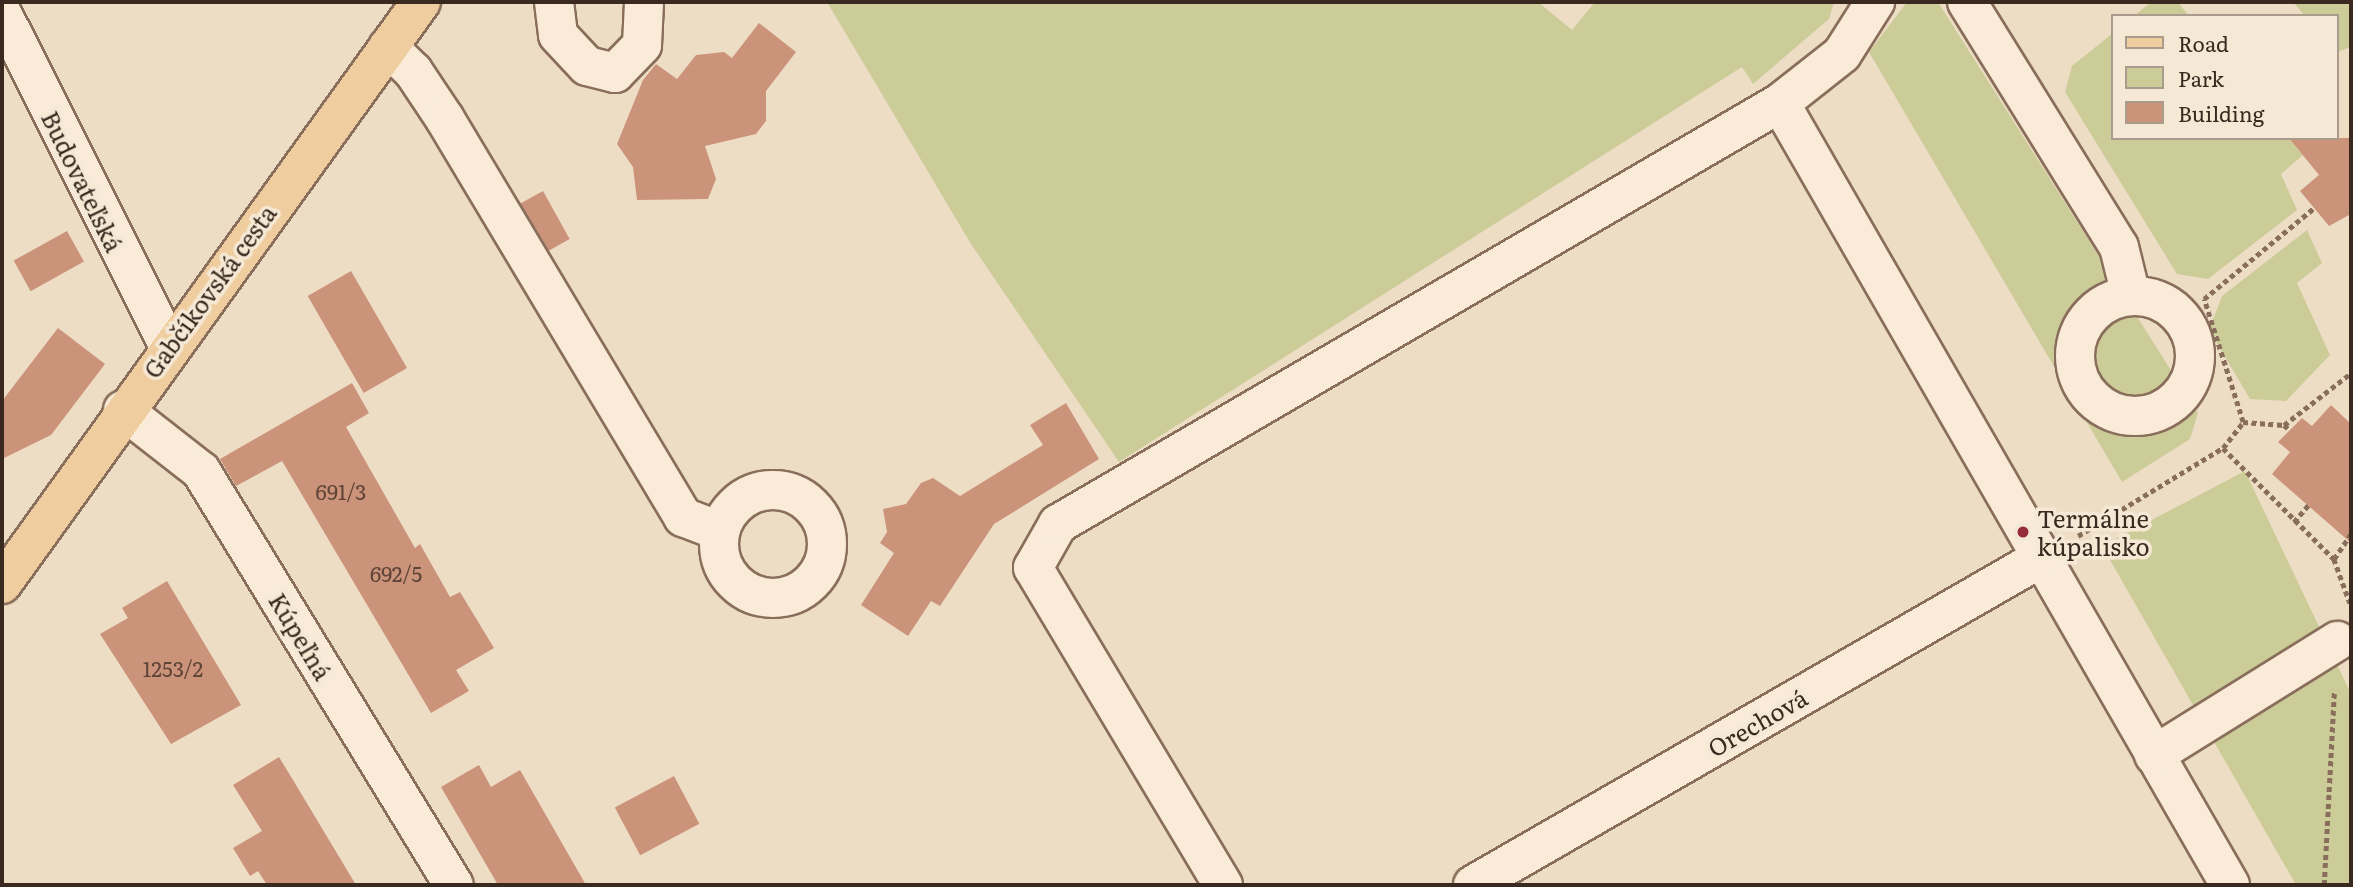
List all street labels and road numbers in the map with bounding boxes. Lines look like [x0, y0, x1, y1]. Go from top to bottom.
street label: Budovateľská [36, 106, 130, 256]
street label: Gabčíkovská cesta [137, 199, 281, 383]
street label: Kúpeľná [264, 587, 338, 685]
street label: Orechová [1702, 682, 1812, 762]

